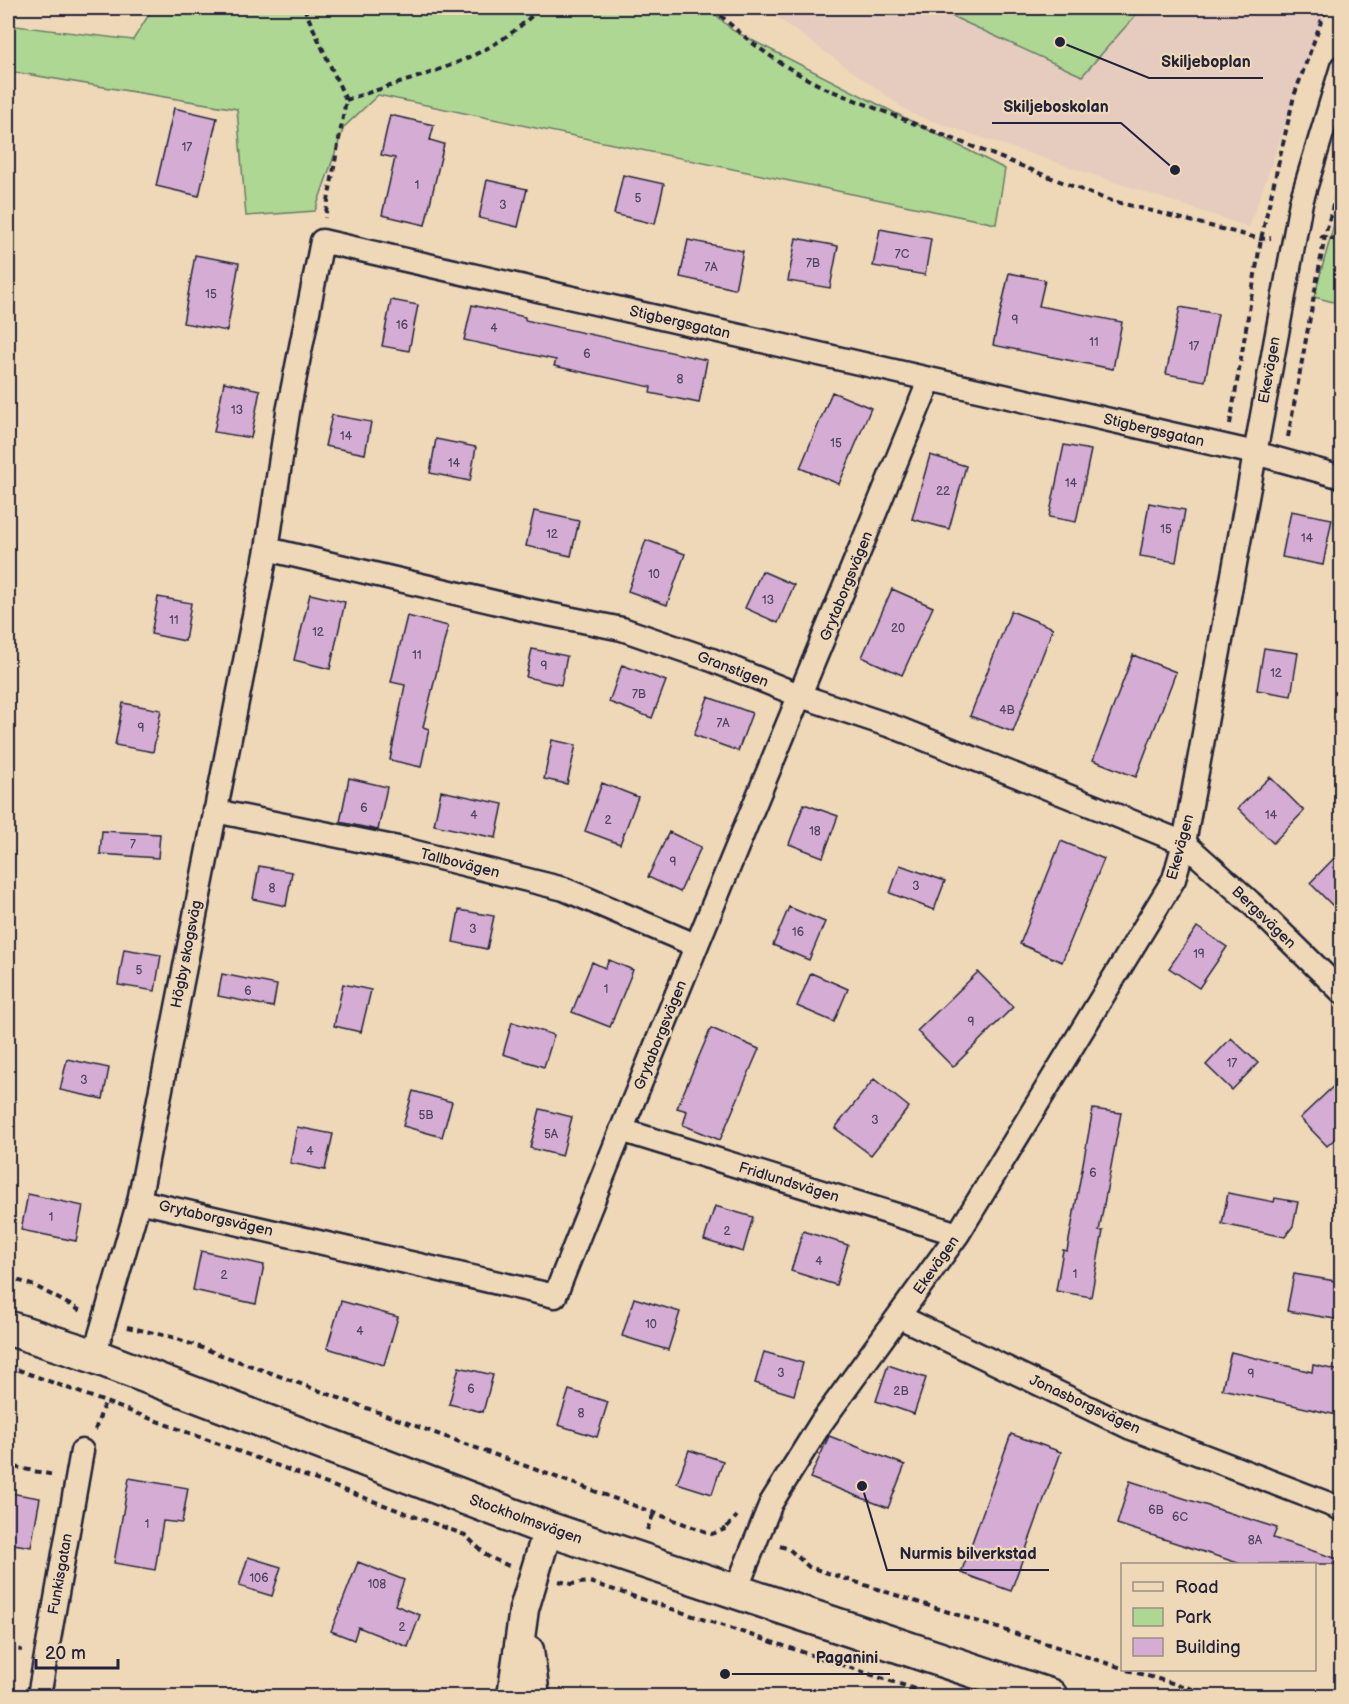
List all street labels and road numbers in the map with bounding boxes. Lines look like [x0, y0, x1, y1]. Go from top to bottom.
street label: Stigbergsgatan [628, 302, 732, 343]
street label: Ekevägen [1254, 335, 1285, 405]
street label: Stigbergsgatan [1102, 410, 1206, 451]
street label: Grytaborgsvägen [816, 529, 877, 644]
street label: Granstigen [694, 647, 771, 692]
street label: Ekevägen [1163, 812, 1198, 882]
street label: Tallbovägen [418, 844, 502, 883]
street label: Bergsvägen [1228, 882, 1300, 953]
street label: Högby skogsväg [167, 899, 206, 1010]
street label: Grytaborgsvägen [630, 978, 691, 1093]
street label: Fridlundsvägen [736, 1158, 841, 1207]
street label: Grytaborgsvägen [157, 1196, 275, 1241]
street label: Ekevägen [909, 1232, 964, 1298]
street label: Jonasborgsvägen [1026, 1370, 1143, 1438]
street label: Stockholmsvägen [467, 1490, 585, 1549]
street label: Funkisgatan [44, 1532, 77, 1616]

